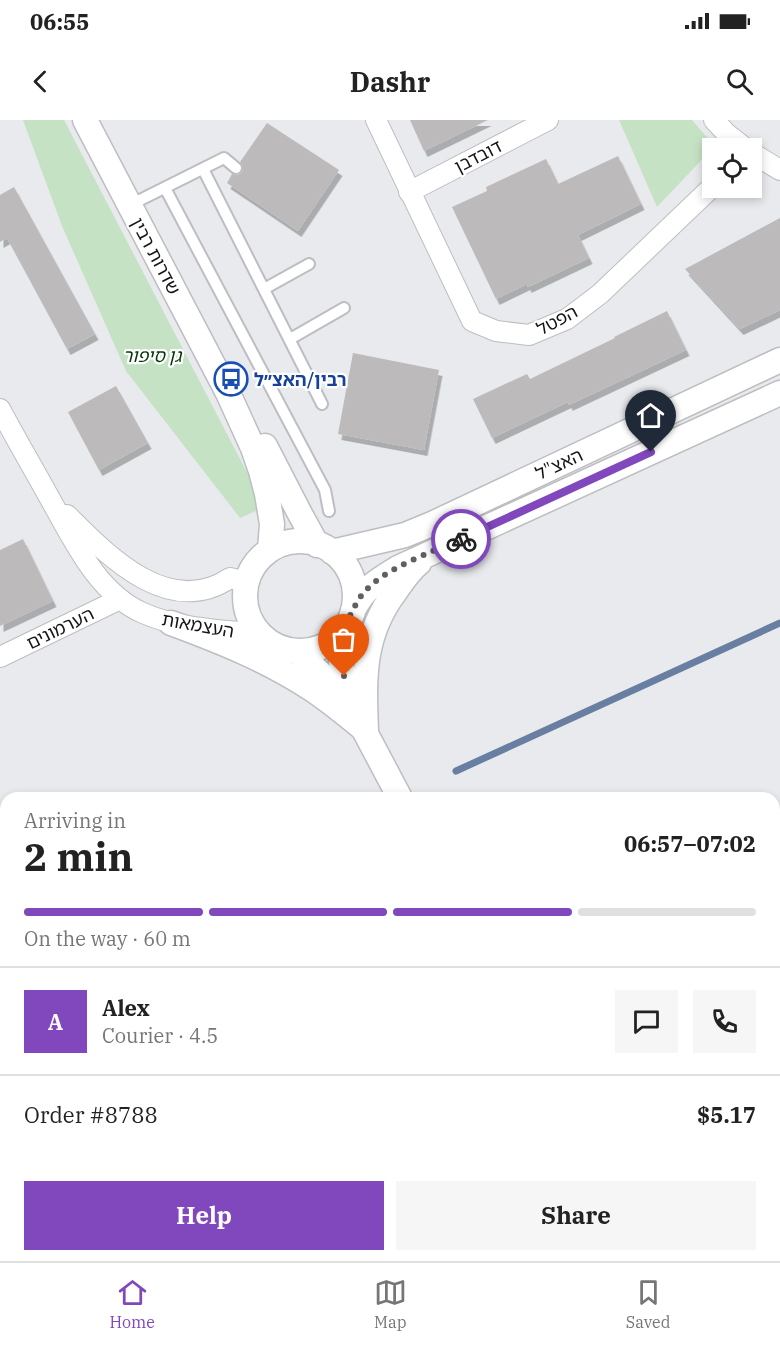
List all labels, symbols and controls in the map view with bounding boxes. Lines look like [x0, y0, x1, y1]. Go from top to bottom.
text: 06:55 [30, 7, 89, 36]
text: Dashr [350, 64, 430, 99]
icon: back [24, 65, 57, 98]
icon: search [723, 65, 756, 98]
street label: דובדבן [450, 134, 506, 178]
map controls [702, 138, 762, 198]
button: locate [702, 138, 762, 198]
street label: שדרות רבין [126, 214, 186, 298]
street label: הפטל [533, 300, 581, 340]
park label: גן סיפור [123, 344, 182, 367]
bus stop icon: רבין/האצ״ל [213, 361, 249, 397]
place label: רבין/האצ״ל [254, 368, 346, 391]
pin [625, 390, 676, 452]
icon: home [634, 399, 667, 432]
street label: האצ"ל [532, 443, 586, 485]
courier [431, 509, 491, 569]
icon: bike [445, 523, 478, 556]
street label: הערמונים [23, 602, 97, 654]
street label: העצמאות [160, 607, 236, 643]
pin [318, 614, 369, 676]
icon: bag [327, 623, 360, 656]
text: Arriving in [24, 807, 126, 834]
text: 06:57–07:02 [624, 829, 756, 858]
text: 2 min [24, 831, 133, 882]
text: On the way · 60 m [24, 925, 191, 952]
button: chat [615, 990, 678, 1053]
button: phone [693, 990, 756, 1053]
text: Alex [102, 993, 150, 1022]
text: A [48, 1007, 63, 1036]
text: Courier · 4.5 [102, 1022, 218, 1049]
text: Order #8788 [24, 1100, 158, 1129]
text: $5.17 [697, 1100, 756, 1129]
button: Help [24, 1181, 384, 1250]
button: Share [396, 1181, 756, 1250]
tab: Home [109, 1276, 155, 1332]
tab: Map [374, 1276, 407, 1332]
tab: Saved [626, 1276, 671, 1332]

